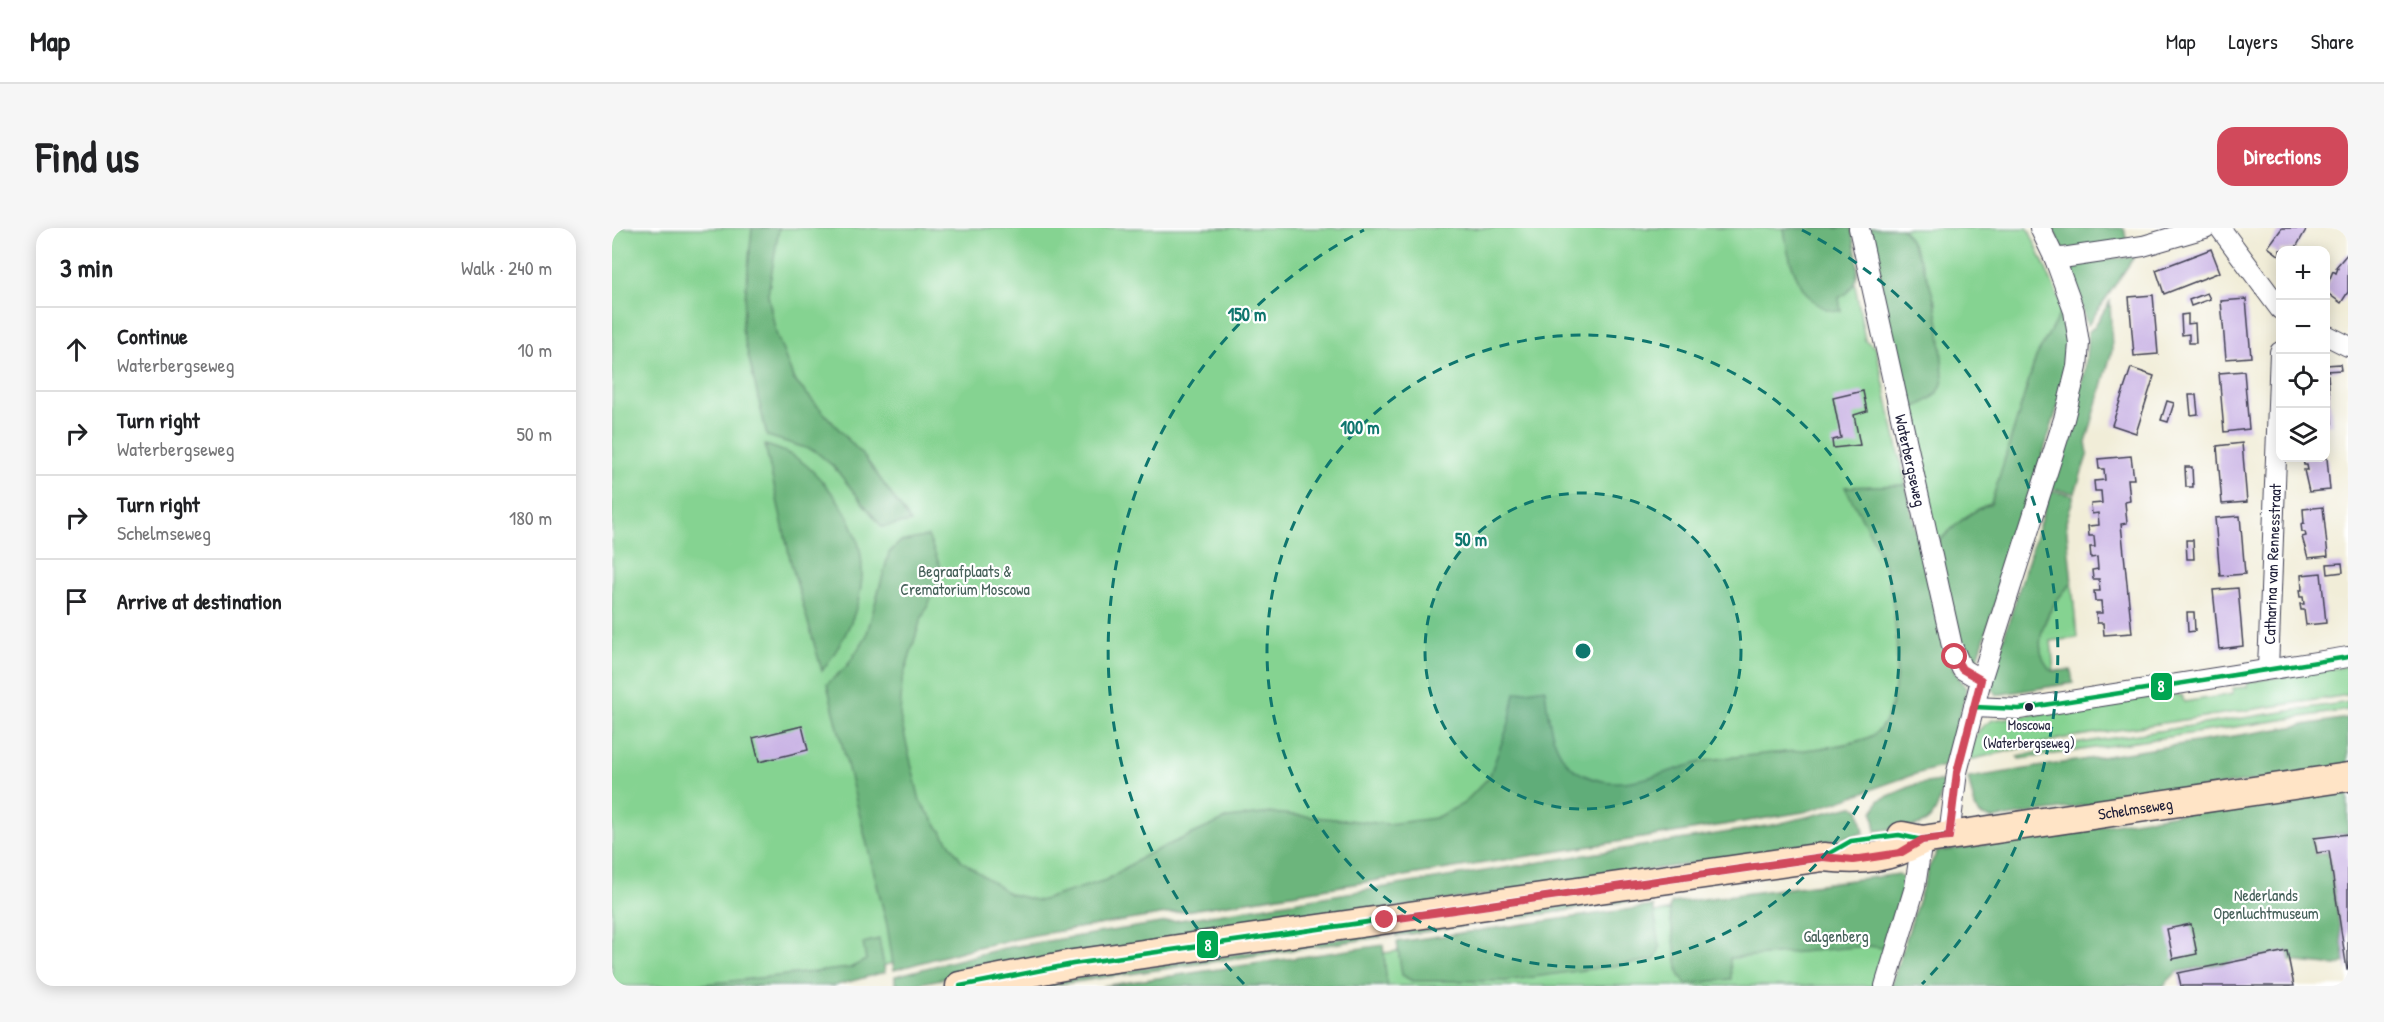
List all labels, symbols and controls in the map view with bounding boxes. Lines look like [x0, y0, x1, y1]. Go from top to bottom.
text: Map [30, 22, 70, 60]
text: Map [2166, 27, 2195, 56]
text: Layers [2228, 27, 2278, 56]
text: Share [2311, 27, 2354, 56]
button: Directions [2217, 127, 2348, 186]
text: Find us [36, 128, 139, 185]
map controls [2276, 246, 2330, 462]
button: + [2276, 246, 2330, 300]
text: 3 min [60, 250, 113, 285]
text: Walk · 240 m [461, 254, 552, 281]
button: − [2276, 300, 2330, 354]
text: 150 m [1228, 302, 1266, 327]
text: Continue [117, 321, 188, 351]
icon: ahead [60, 333, 93, 366]
text: 10 m [518, 336, 552, 363]
text: Waterbergseweg [117, 351, 234, 378]
button: locate [2276, 354, 2330, 408]
text: Turn right [117, 405, 200, 435]
button: layers [2276, 408, 2330, 462]
street label: Waterbergseweg [1890, 412, 1932, 509]
text: 100 m [1340, 415, 1380, 440]
icon: right [60, 417, 93, 450]
text: 50 m [516, 420, 552, 447]
text: Waterbergseweg [117, 435, 234, 462]
street label: Catharina van Rennesstraat [2258, 483, 2286, 645]
text: Turn right [117, 489, 200, 519]
icon: right [60, 501, 93, 534]
text: 180 m [509, 504, 552, 531]
text: Schelmseweg [117, 519, 211, 546]
text: 50 m [1455, 527, 1487, 552]
park label: Begraafplaats & Crematorium Moscowa [900, 560, 1030, 600]
icon: arrive [60, 585, 93, 618]
text: Arrive at destination [117, 586, 282, 616]
centre of rings [1573, 641, 1593, 661]
route start [1941, 643, 1967, 669]
line badge: 8 [2150, 672, 2173, 701]
text: 8 [2158, 675, 2165, 697]
marker: Moscowa (Waterbergseweg) [2023, 701, 2035, 713]
place label: Moscowa (Waterbergseweg) [1983, 715, 2075, 753]
street label: Schelmseweg [2096, 792, 2174, 825]
park label: Nederlands Openluchtmuseum [2213, 884, 2319, 924]
route end [1371, 906, 1397, 932]
park label: Galgenberg [1803, 925, 1869, 947]
line badge: 8 [1196, 930, 1219, 959]
text: 8 [1205, 934, 1212, 956]

